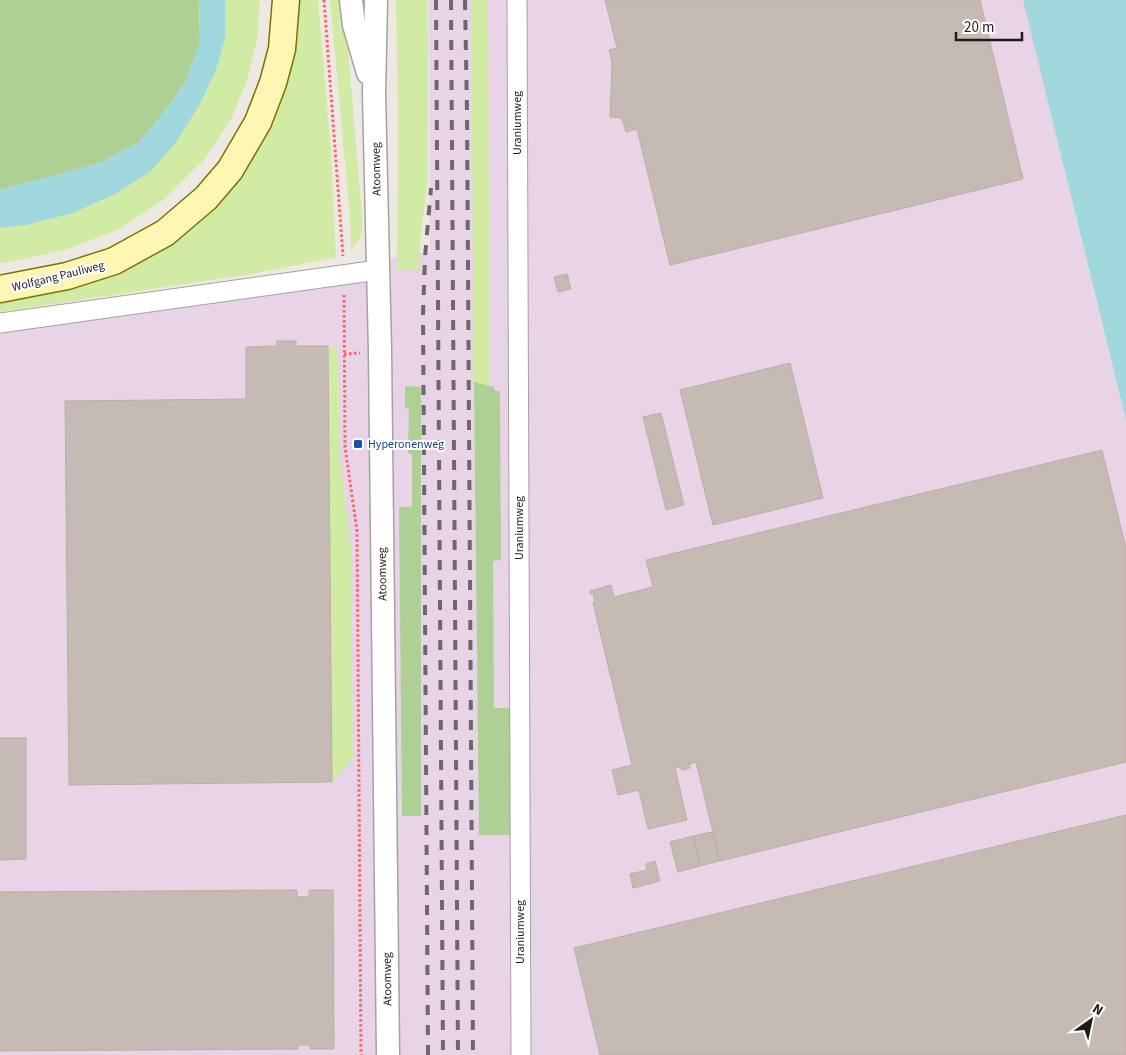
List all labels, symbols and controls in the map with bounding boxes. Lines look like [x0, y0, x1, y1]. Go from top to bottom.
scale bar [956, 10, 1022, 42]
text: 20 m [964, 17, 994, 38]
street label: Uraniumweg [509, 91, 526, 155]
street label: Atoomweg [368, 142, 385, 196]
street label: Wolfgang Pauliweg [10, 257, 106, 296]
place label: Hyperonenweg [368, 436, 444, 453]
marker: Hyperonenweg [352, 438, 364, 450]
street label: Uraniumweg [511, 496, 528, 560]
street label: Atoomweg [374, 547, 391, 601]
street label: Uraniumweg [512, 900, 529, 964]
street label: Atoomweg [379, 952, 396, 1006]
north arrow [1066, 995, 1116, 1045]
text: N [1088, 999, 1107, 1021]

